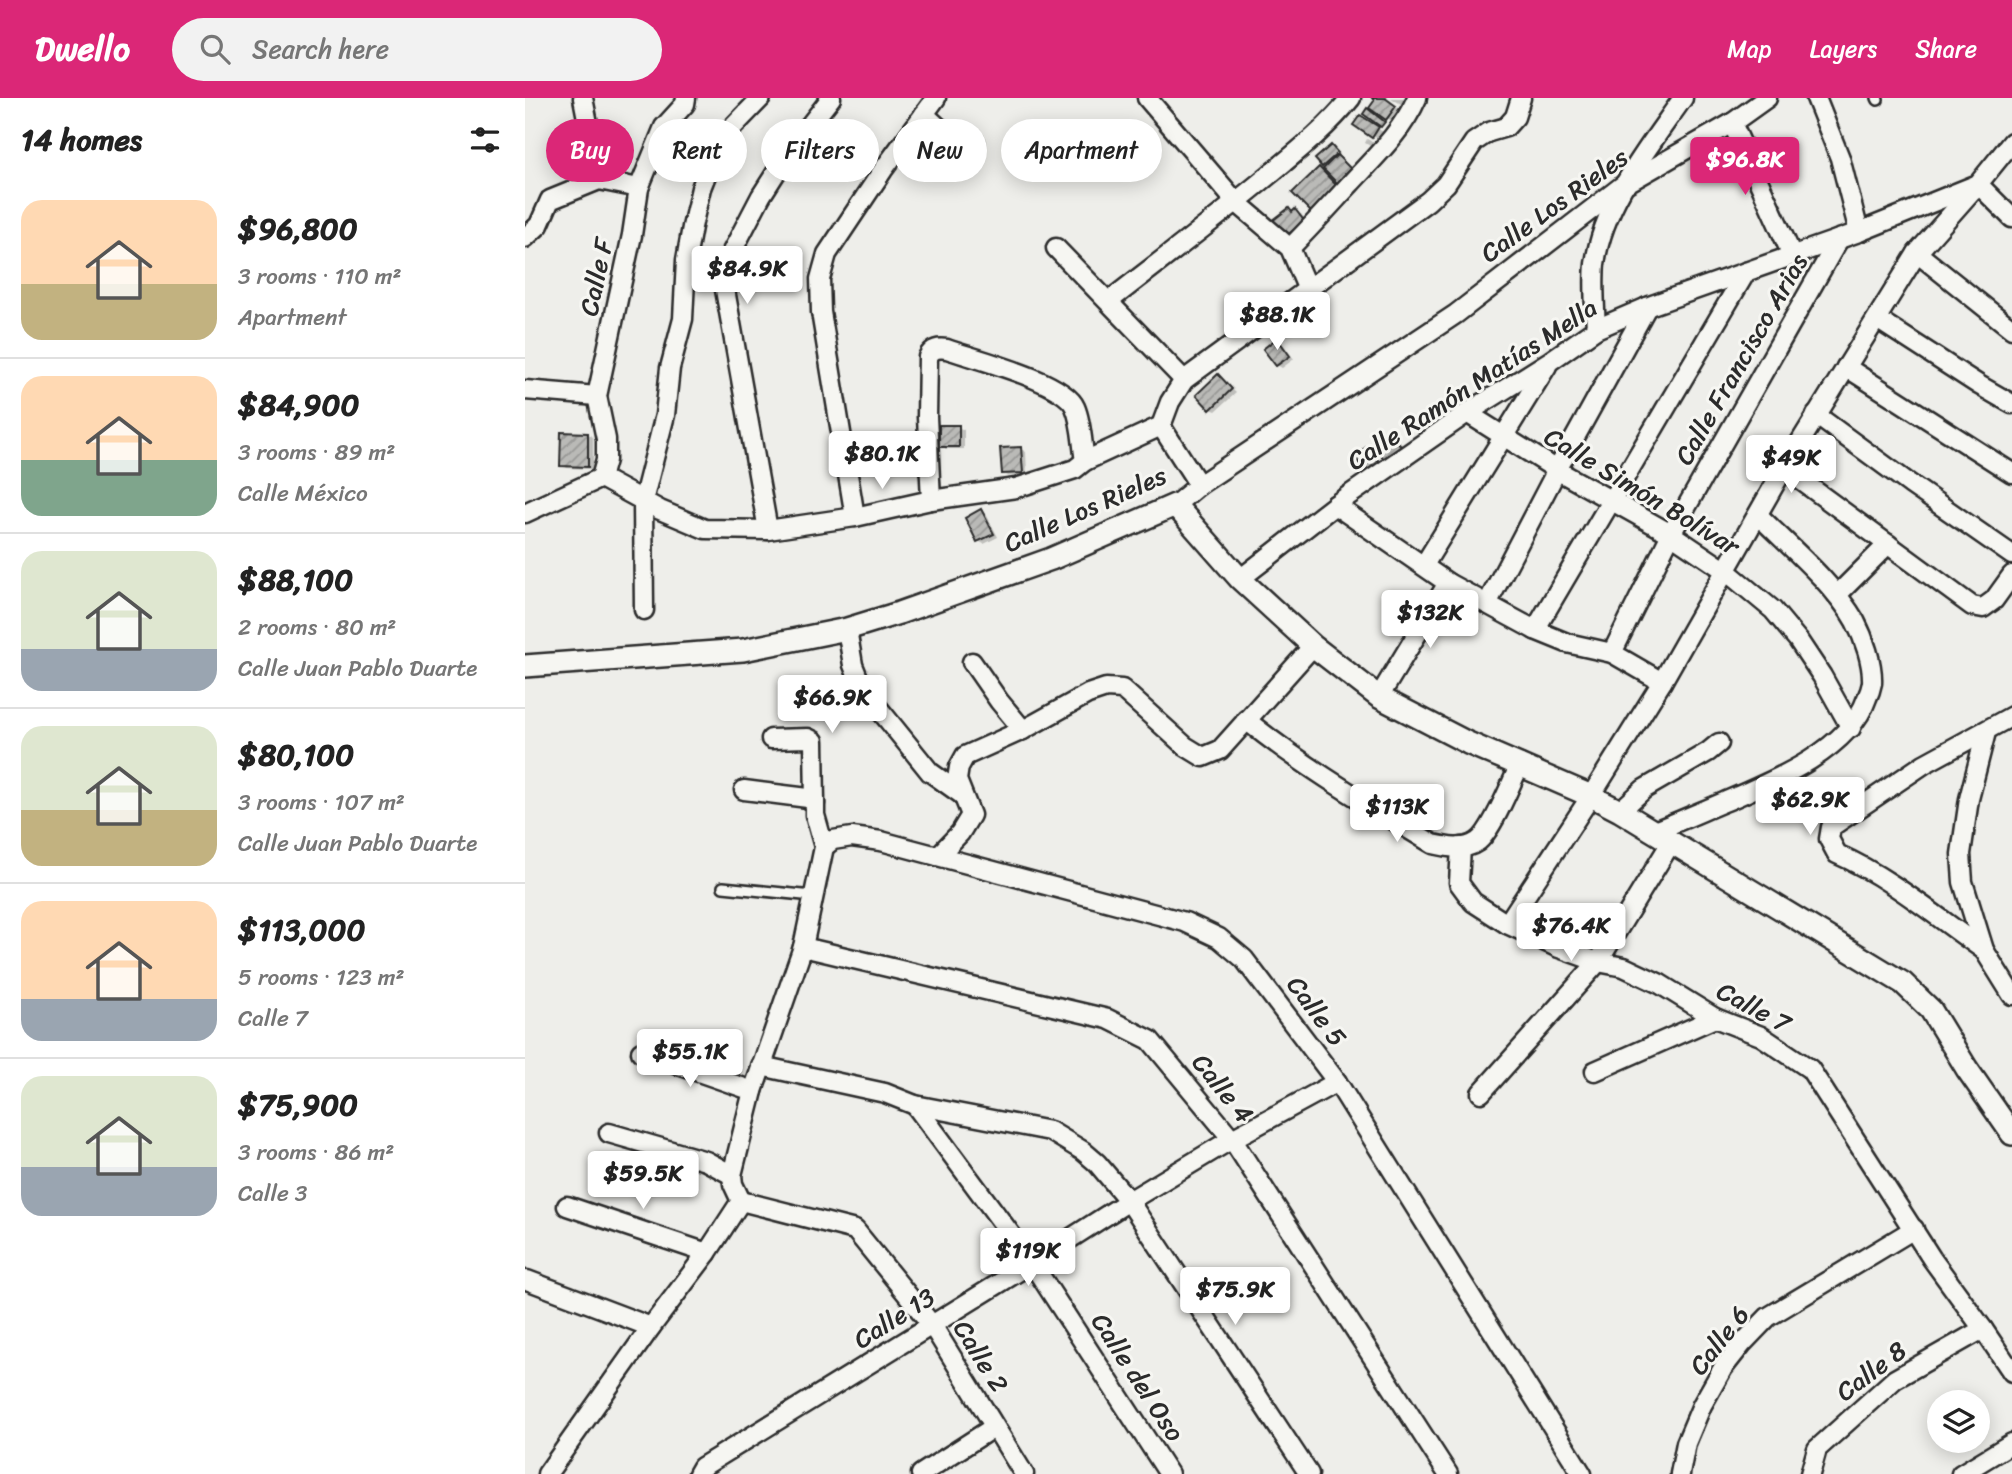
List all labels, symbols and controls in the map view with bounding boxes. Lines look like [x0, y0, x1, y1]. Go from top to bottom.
search box [172, 18, 662, 81]
text: Dwello [35, 20, 130, 78]
text: Search here [252, 26, 389, 72]
text: Map [1727, 28, 1772, 70]
text: Layers [1810, 28, 1877, 70]
text: Share [1915, 28, 1977, 70]
icon: search [196, 30, 234, 68]
text: 14 homes [21, 113, 142, 167]
chip: Buy [546, 119, 634, 182]
chip: Rent [648, 119, 747, 182]
chip: Filters [761, 119, 879, 182]
chip: New [893, 119, 987, 182]
chip: Apartment [1001, 119, 1162, 182]
icon: filters [466, 121, 504, 159]
street label: Calle Los Rieles [1470, 135, 1638, 275]
pin: $96.8K [1688, 138, 1802, 197]
text: $96.8K [1706, 139, 1784, 180]
text: $96,800 [238, 202, 358, 256]
icon: home [77, 228, 161, 312]
street label: Calle F [565, 232, 627, 320]
street label: Calle Francisco Arias [1661, 244, 1821, 474]
pin: $84.9K [690, 246, 804, 306]
text: $84.9K [708, 248, 786, 289]
text: 3 rooms · 110 m² [238, 256, 402, 297]
street label: Calle Ramón Matías Mella [1337, 285, 1607, 483]
pin: $88.1K [1220, 292, 1334, 352]
text: $88.1K [1240, 294, 1314, 335]
text: Apartment [238, 297, 347, 338]
text: $84,900 [238, 378, 359, 432]
icon: home [77, 404, 161, 488]
street label: Calle Simón Bolívar [1535, 414, 1750, 569]
text: 3 rooms · 89 m² [238, 432, 395, 473]
pin: $80.1K [825, 432, 939, 491]
text: $80.1K [845, 433, 919, 474]
pin: $49K [1750, 436, 1832, 495]
text: $49K [1762, 437, 1820, 478]
street label: Calle Los Rieles [996, 452, 1174, 565]
text: Calle México [238, 473, 368, 514]
text: $88,100 [238, 553, 353, 607]
icon: home [77, 579, 161, 663]
pin: $132K [1381, 590, 1479, 650]
text: $132K [1397, 592, 1463, 633]
text: 2 rooms · 80 m² [238, 607, 396, 648]
text: Calle Juan Pablo Duarte [238, 648, 477, 689]
pin: $66.9K [775, 676, 889, 735]
text: $66.9K [794, 677, 870, 718]
text: $80,100 [238, 728, 354, 782]
icon: home [77, 754, 161, 838]
pin: $62.9K [1753, 778, 1867, 837]
text: $62.9K [1772, 779, 1848, 820]
text: 3 rooms · 107 m² [238, 782, 405, 823]
pin: $113K [1348, 784, 1446, 844]
text: $113K [1366, 786, 1428, 827]
text: Calle Juan Pablo Duarte [238, 823, 477, 864]
text: $113,000 [238, 903, 365, 957]
pin: $76.4K [1514, 904, 1628, 963]
text: $76.4K [1533, 905, 1609, 946]
icon: home [77, 929, 161, 1013]
text: 5 rooms · 123 m² [238, 957, 405, 998]
street label: Calle 5 [1275, 965, 1360, 1057]
street label: Calle 7 [1708, 968, 1802, 1047]
text: Calle 7 [238, 998, 308, 1039]
pin: $55.1K [633, 1030, 747, 1089]
text: $55.1K [653, 1031, 727, 1072]
street label: Calle 4 [1180, 1042, 1266, 1134]
text: $75,900 [238, 1078, 358, 1132]
icon: home [77, 1104, 161, 1188]
text: 3 rooms · 86 m² [238, 1132, 394, 1173]
pin: $59.5K [586, 1152, 700, 1211]
text: $59.5K [604, 1153, 682, 1194]
text: Calle 3 [238, 1173, 307, 1214]
pin: $119K [979, 1228, 1077, 1288]
text: $119K [996, 1230, 1060, 1271]
pin: $75.9K [1178, 1268, 1292, 1327]
text: $75.9K [1196, 1269, 1274, 1310]
street label: Calle 13 [844, 1275, 944, 1361]
street label: Calle 6 [1677, 1295, 1761, 1385]
street label: Calle del Oso [1079, 1303, 1197, 1451]
street label: Calle 2 [941, 1310, 1021, 1402]
street label: Calle 8 [1825, 1328, 1917, 1413]
map controls [1927, 1390, 1990, 1453]
button: layers [1927, 1390, 1990, 1453]

